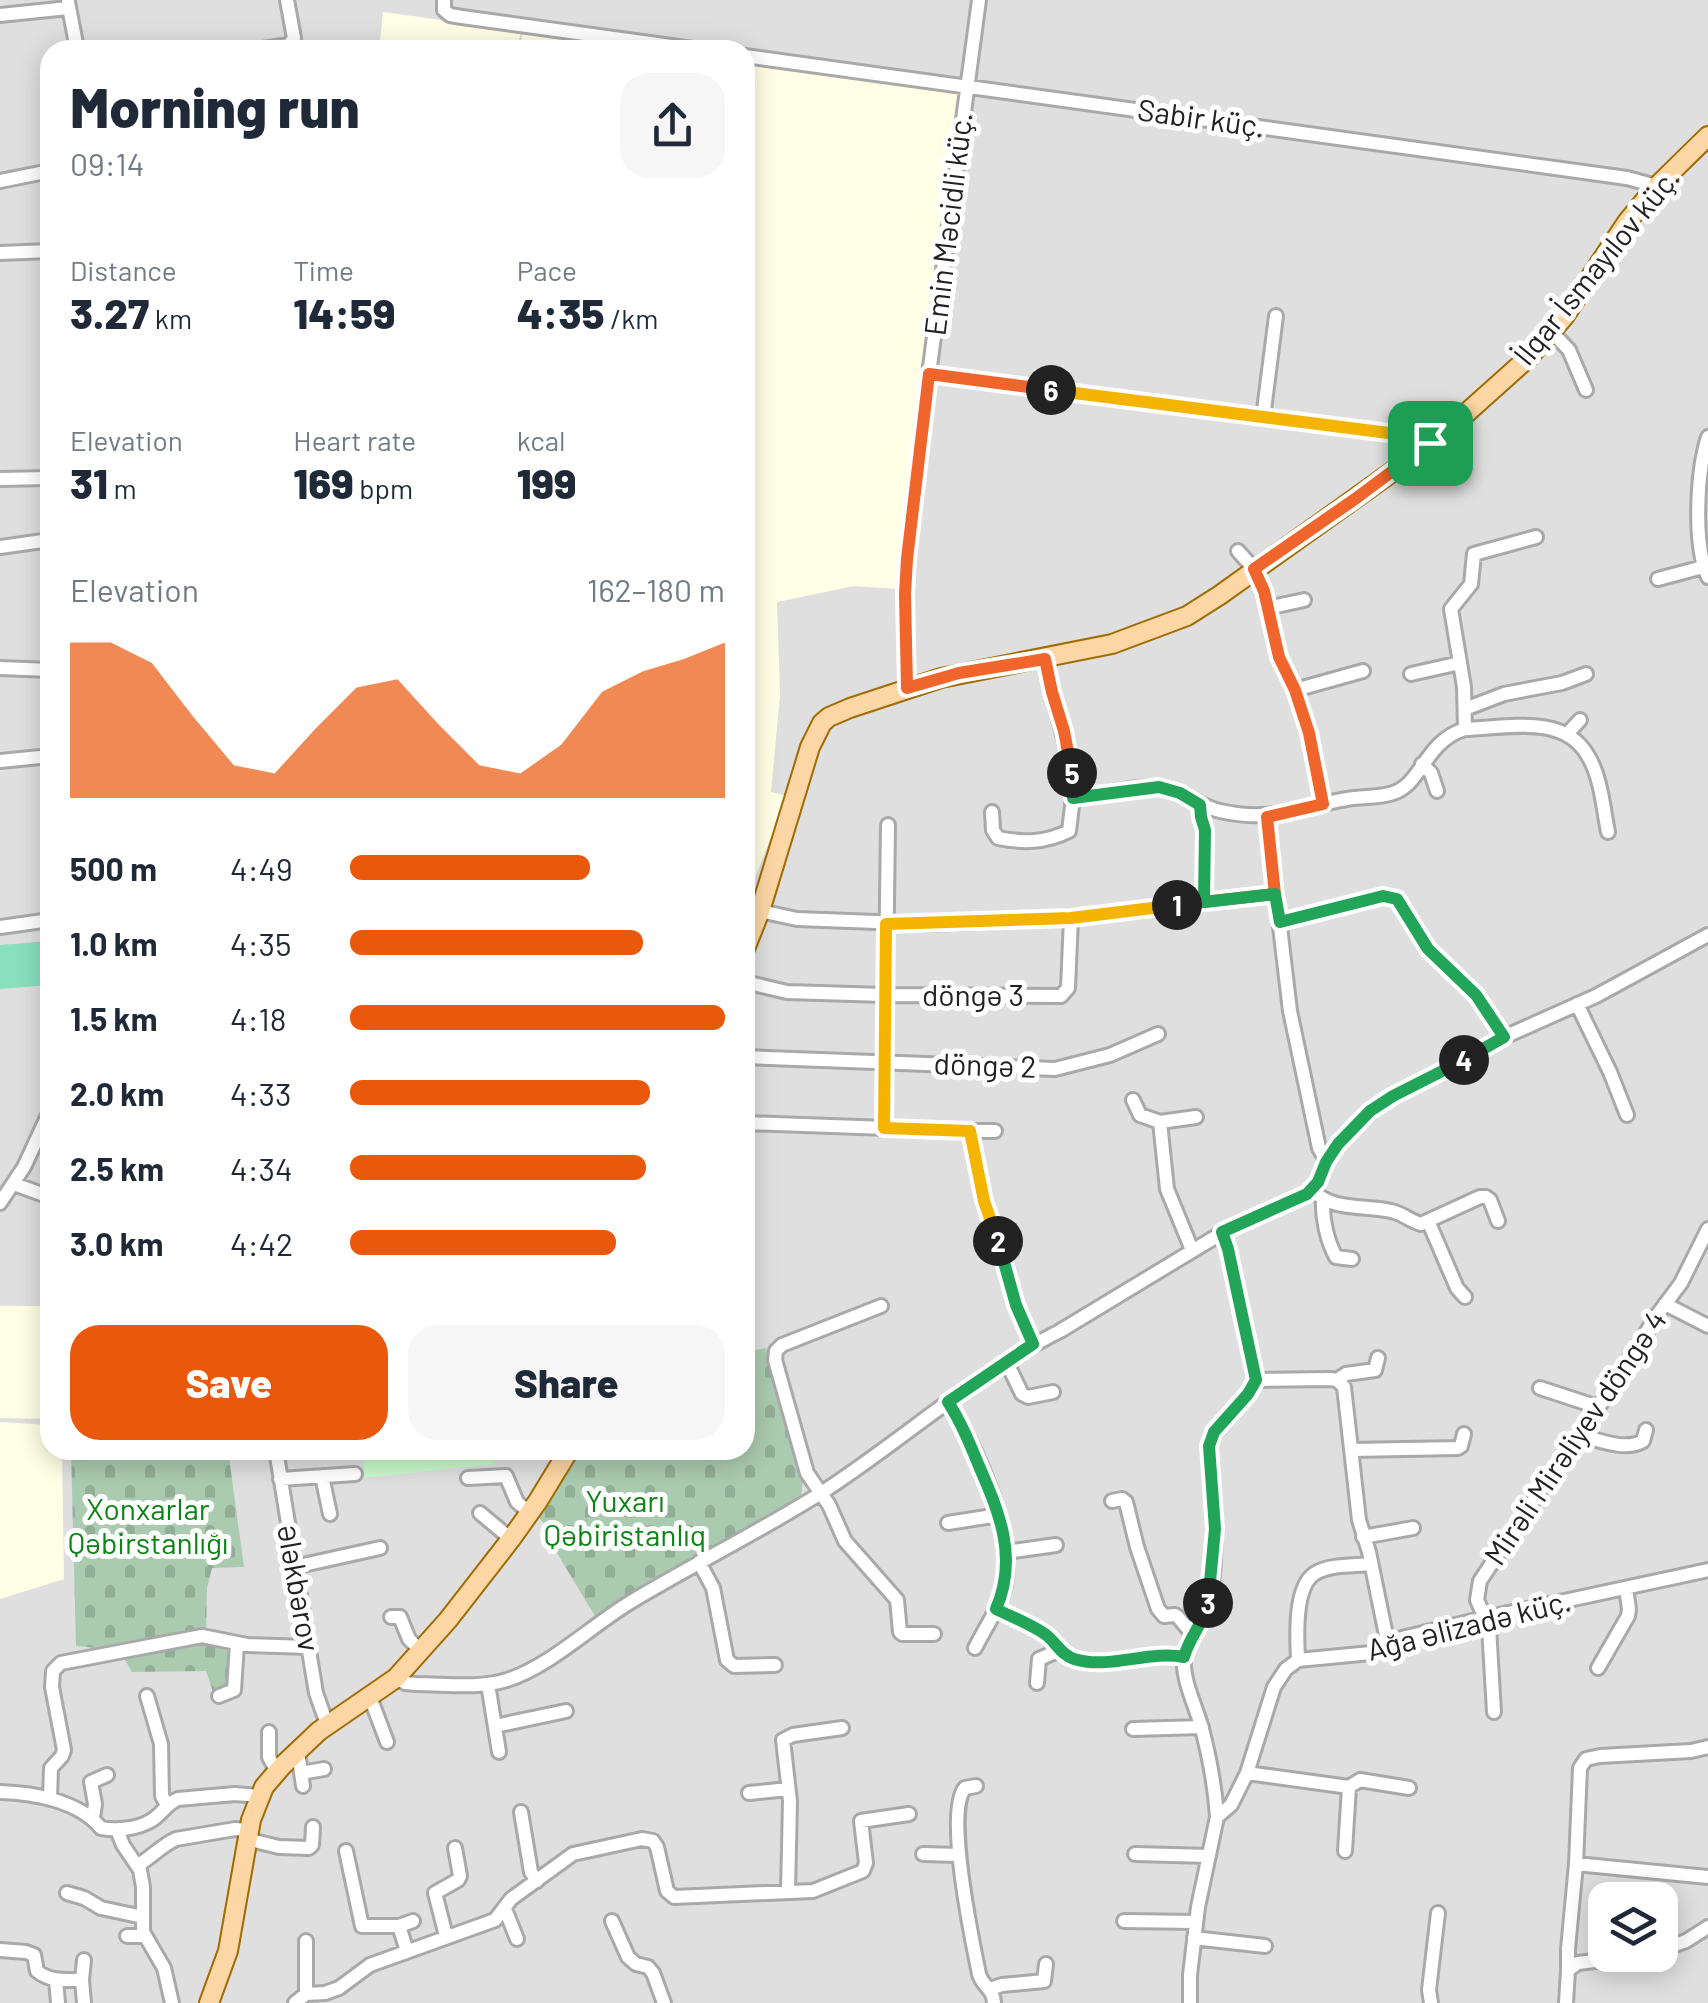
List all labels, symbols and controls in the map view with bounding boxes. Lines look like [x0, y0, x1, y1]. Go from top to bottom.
text: Morning run [70, 73, 360, 139]
button: share [620, 73, 725, 178]
street label: Sabir küç. [1135, 90, 1267, 144]
street label: Emin Məcidli küç. [915, 110, 979, 337]
text: 09:14 [70, 144, 144, 182]
street label: İlqar İsmayılov küç. [1505, 160, 1686, 372]
text: Distance [70, 253, 177, 287]
text: Time [293, 253, 354, 287]
text: Pace [517, 253, 577, 287]
text: 3.27 [70, 287, 149, 337]
text: 14:59 [293, 287, 396, 337]
text: 4:35 [517, 287, 605, 337]
text: km [149, 301, 192, 335]
text: /km [605, 301, 659, 335]
pin: 6 [1026, 365, 1076, 415]
text: 6 [1043, 373, 1059, 407]
pin [1388, 401, 1473, 486]
icon: arrive [1403, 416, 1458, 471]
text: Elevation [70, 423, 183, 457]
text: Heart rate [293, 423, 416, 457]
text: kcal [517, 423, 565, 457]
text: 31 [70, 457, 108, 507]
text: 169 [293, 457, 354, 507]
text: 199 [517, 457, 576, 507]
text: m [108, 471, 137, 505]
text: bpm [354, 471, 413, 505]
text: Elevation [70, 570, 199, 608]
text: 162–180 m [587, 570, 725, 608]
pin: 5 [1047, 748, 1097, 798]
text: 5 [1064, 756, 1080, 790]
text: 500 m [70, 849, 157, 887]
text: 4:49 [230, 849, 293, 887]
pin: 1 [1152, 880, 1202, 930]
text: 1 [1172, 888, 1182, 922]
text: 1.0 km [70, 924, 158, 962]
text: 4:35 [230, 924, 291, 962]
street label: döngə 3 [922, 976, 1024, 1012]
text: 1.5 km [70, 999, 157, 1037]
text: 4:18 [230, 999, 286, 1037]
pin: 4 [1439, 1035, 1489, 1085]
text: 4 [1456, 1043, 1472, 1077]
street label: döngə 2 [933, 1044, 1037, 1084]
text: 2.0 km [70, 1074, 164, 1112]
text: 4:33 [230, 1074, 291, 1112]
text: 2.5 km [70, 1149, 164, 1187]
text: 4:34 [230, 1149, 293, 1187]
pin: 2 [973, 1216, 1023, 1266]
text: 3.0 km [70, 1224, 164, 1262]
text: 4:42 [230, 1224, 293, 1262]
text: 2 [990, 1224, 1006, 1258]
street label: Mirəli Mirəliyev döngə 4 [1476, 1303, 1673, 1571]
button: Save [70, 1325, 388, 1440]
button: Share [408, 1325, 725, 1440]
park label: Yuxarı Qəbiristanlıq [544, 1482, 706, 1552]
park label: Xonxarlar Qəbirstanlığı [68, 1490, 228, 1560]
street label: Ələkbərov [271, 1521, 329, 1654]
pin: 3 [1183, 1578, 1233, 1628]
street label: Ağa Əlizadə küç. [1363, 1581, 1574, 1667]
text: 3 [1200, 1586, 1216, 1620]
map controls [1588, 1882, 1678, 1972]
button: layers [1588, 1882, 1678, 1972]

